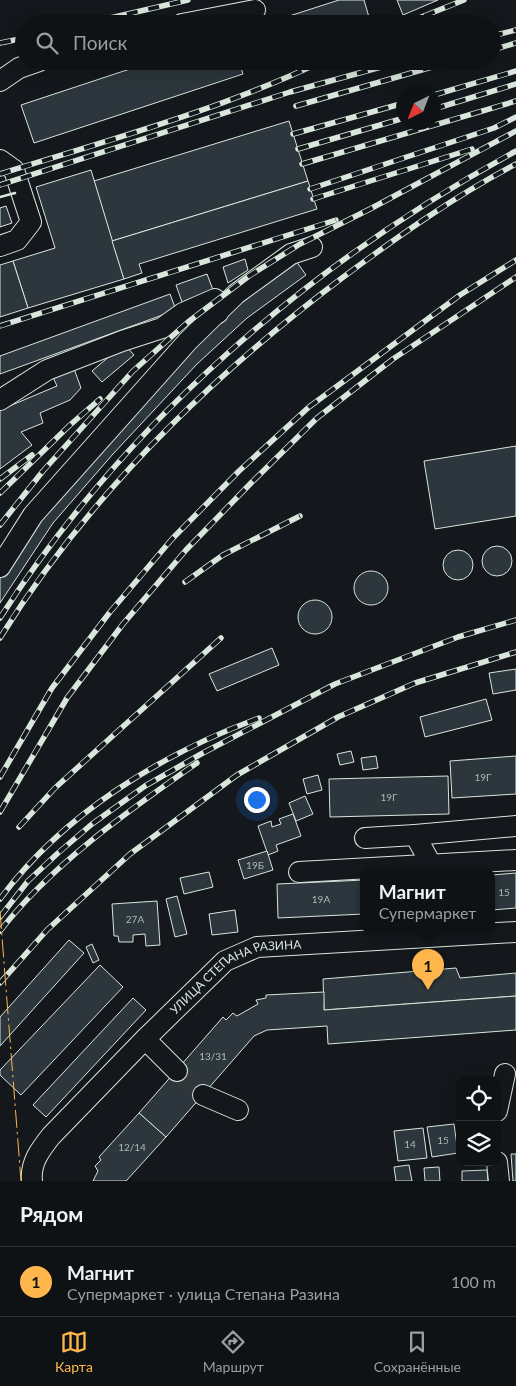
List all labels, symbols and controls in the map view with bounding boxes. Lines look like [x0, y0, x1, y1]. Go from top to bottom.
search box [15, 15, 501, 70]
icon: search [33, 29, 61, 57]
text: Поиск [73, 31, 127, 54]
north arrow [396, 85, 441, 130]
house number: 19Г [475, 771, 492, 783]
your location [244, 787, 270, 813]
house number: 19Г [381, 791, 398, 803]
house number: 19Б [246, 859, 264, 871]
popup [360, 868, 495, 933]
text: Магнит [379, 880, 446, 903]
house number: 15 [498, 886, 510, 898]
house number: 19А [312, 893, 330, 905]
text: Супермаркет [379, 903, 476, 922]
house number: 27А [126, 913, 144, 925]
street label: УЛИЦА СТЕПАНА РАЗИНА [167, 936, 303, 1017]
pin: 1 [412, 949, 444, 990]
house number: 13/31 [199, 1050, 227, 1062]
map controls [456, 1076, 501, 1166]
button: locate [456, 1076, 501, 1121]
button: layers [456, 1121, 501, 1166]
house number: 15 [437, 1134, 449, 1146]
house number: 14 [404, 1138, 416, 1150]
house number: 12/14 [118, 1141, 146, 1153]
text: Рядом [20, 1201, 83, 1226]
text: Магнит [67, 1261, 134, 1284]
text: 1 [31, 1272, 41, 1291]
text: 100 m [451, 1272, 496, 1291]
text: Супермаркет · улица Степана Разина [67, 1284, 340, 1303]
tab: Карта [55, 1328, 93, 1375]
tab: Маршрут [203, 1328, 264, 1375]
tab: Сохранённые [374, 1328, 461, 1375]

